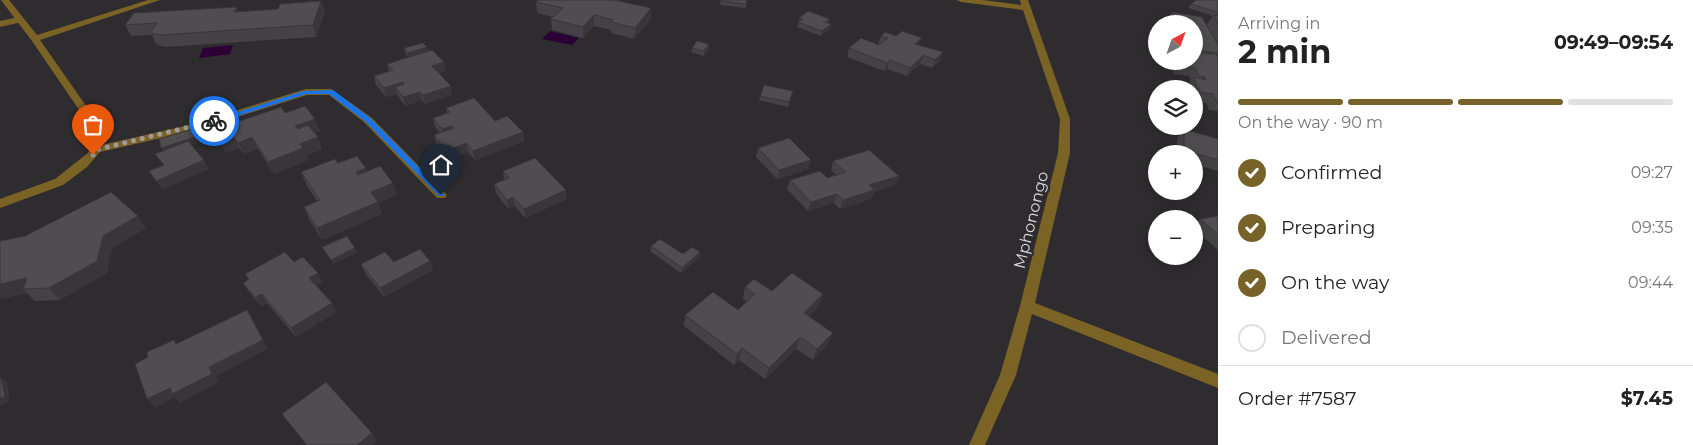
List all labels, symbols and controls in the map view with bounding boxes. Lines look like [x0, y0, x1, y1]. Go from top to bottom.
text: Arriving in [1238, 14, 1320, 33]
north arrow [1148, 15, 1202, 70]
map controls [1148, 15, 1203, 265]
text: 09:49–09:54 [1554, 31, 1673, 54]
text: 2 min [1238, 32, 1331, 71]
button: layers [1148, 80, 1203, 135]
courier [189, 96, 239, 146]
pin [72, 104, 114, 155]
icon: bike [200, 107, 228, 135]
icon: bag [79, 111, 107, 139]
text: On the way · 90 m [1238, 113, 1383, 132]
pin [420, 144, 462, 195]
button: + [1148, 145, 1203, 200]
icon: home [427, 151, 455, 179]
icon: check [1238, 159, 1266, 187]
text: Confirmed [1281, 161, 1382, 184]
text: 09:27 [1631, 163, 1673, 182]
street label: Mphonongo [1010, 169, 1052, 271]
button: − [1148, 210, 1203, 265]
icon: check [1238, 214, 1266, 242]
text: Preparing [1281, 216, 1376, 239]
text: 09:35 [1631, 218, 1673, 237]
icon: check [1238, 269, 1266, 297]
text: On the way [1281, 271, 1389, 294]
text: 09:44 [1628, 273, 1673, 292]
text: Delivered [1281, 326, 1372, 349]
text: Order #7587 [1238, 387, 1356, 410]
text: $7.45 [1621, 387, 1673, 410]

